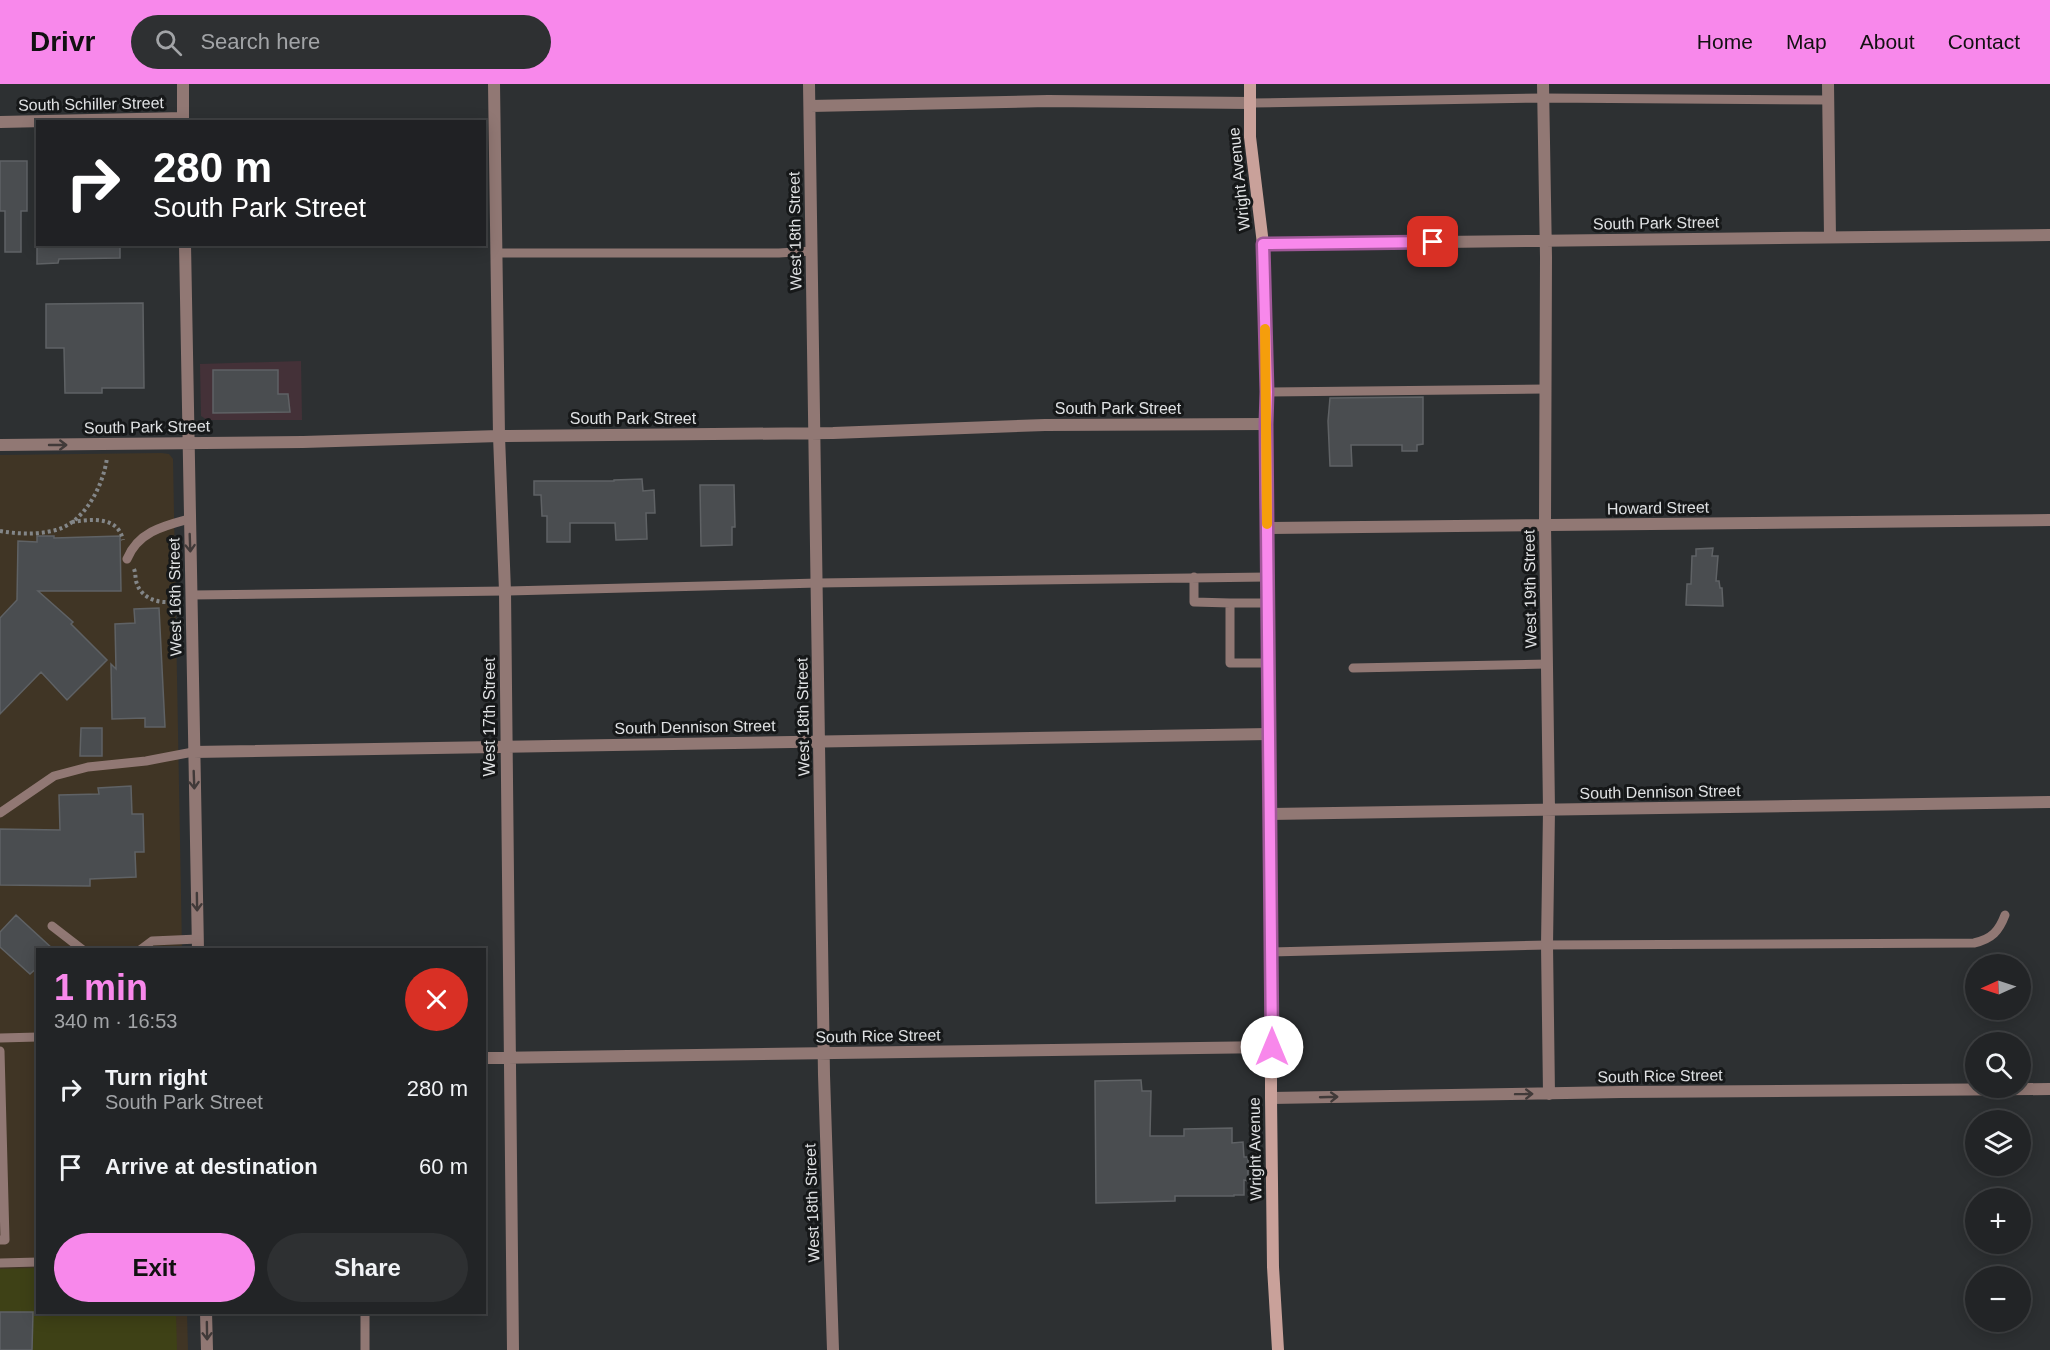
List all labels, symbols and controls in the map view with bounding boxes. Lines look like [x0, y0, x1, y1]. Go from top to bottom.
search box [131, 15, 551, 69]
text: Drivr [30, 26, 95, 57]
icon: search [152, 26, 185, 59]
text: Search here [200, 29, 320, 54]
text: Home [1697, 30, 1753, 53]
text: Map [1786, 30, 1827, 53]
text: About [1860, 30, 1915, 53]
text: Contact [1948, 30, 2020, 53]
street label: South Schiller Street [18, 94, 165, 114]
street label: Wright Avenue [1225, 127, 1253, 231]
icon: right [54, 144, 132, 222]
text: 280 m [153, 144, 272, 191]
street label: West 18th Street [785, 171, 805, 291]
text: South Park Street [153, 193, 366, 223]
street label: South Park Street [1593, 213, 1720, 233]
pin [1407, 216, 1458, 267]
icon: arrive [1416, 225, 1449, 258]
street label: South Park Street [1055, 400, 1182, 417]
street label: South Park Street [570, 410, 697, 427]
street label: South Park Street [84, 417, 211, 437]
one-way arrow [48, 439, 68, 451]
street label: Howard Street [1607, 499, 1710, 517]
street label: West 19th Street [1520, 529, 1540, 649]
one-way arrow [185, 532, 196, 552]
street label: West 16th Street [165, 537, 185, 657]
street label: West 17th Street [481, 657, 498, 776]
street label: West 18th Street [793, 657, 813, 777]
street label: South Dennison Street [614, 717, 776, 737]
one-way arrow [189, 769, 200, 789]
street label: South Dennison Street [1579, 782, 1741, 802]
one-way arrow [191, 891, 203, 911]
north arrow [1965, 954, 2031, 1020]
map controls [1965, 954, 2031, 1332]
text: 1 min [54, 967, 148, 1008]
button: close [405, 968, 468, 1031]
text: 340 m · 16:53 [54, 1010, 177, 1032]
position arrow [1240, 1015, 1304, 1079]
street label: South Rice Street [815, 1026, 941, 1046]
button: search [1965, 1032, 2031, 1098]
text: Turn right [105, 1065, 207, 1090]
street label: South Rice Street [1597, 1066, 1723, 1086]
icon: right [54, 1073, 87, 1106]
text: 280 m [407, 1076, 468, 1101]
one-way arrow [1514, 1088, 1534, 1100]
text: South Park Street [105, 1091, 263, 1113]
one-way arrow [1319, 1091, 1339, 1102]
street label: Wright Avenue [1246, 1097, 1264, 1201]
button: layers [1965, 1110, 2031, 1176]
street label: West 18th Street [801, 1143, 823, 1263]
icon: arrive [54, 1151, 87, 1184]
text: Arrive at destination [105, 1154, 318, 1179]
text: 60 m [419, 1154, 468, 1179]
button: + [1965, 1188, 2031, 1254]
button: Exit [54, 1233, 255, 1302]
button: Share [267, 1233, 468, 1302]
button: − [1965, 1266, 2031, 1332]
one-way arrow [201, 1321, 213, 1341]

